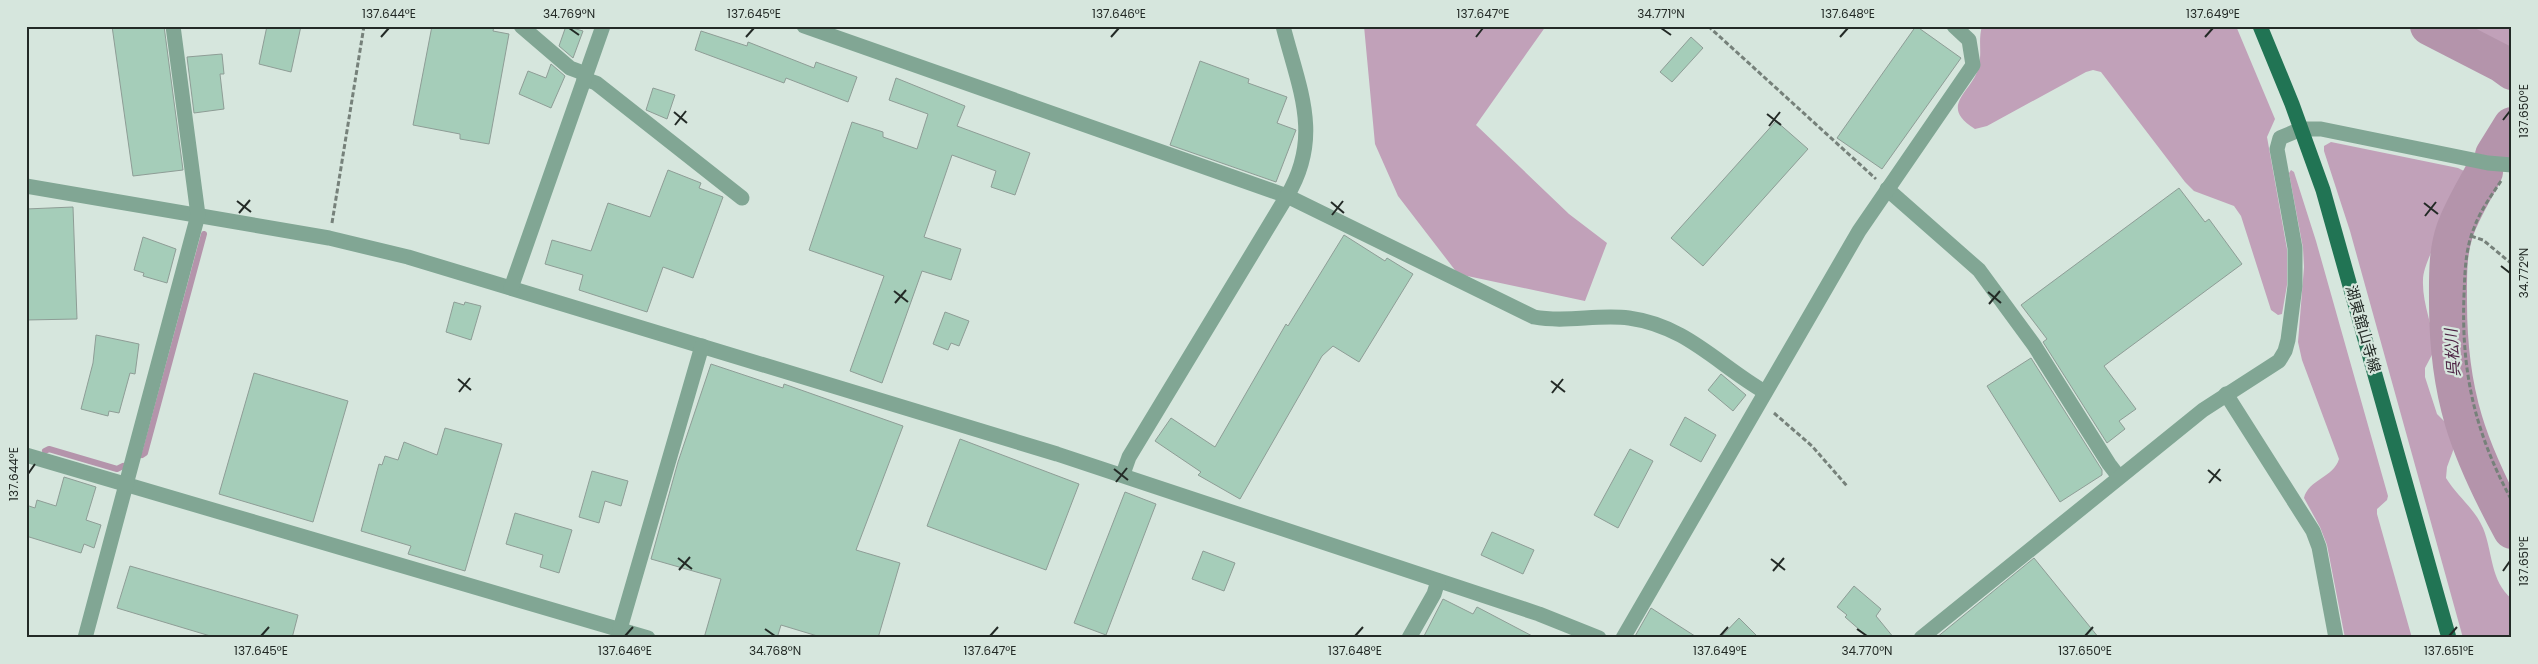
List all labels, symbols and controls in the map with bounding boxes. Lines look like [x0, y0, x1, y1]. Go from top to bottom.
text: 137.644°E [362, 5, 416, 22]
text: 34.769°N [543, 5, 595, 22]
text: 137.645°E [727, 5, 781, 22]
text: 137.646°E [1092, 5, 1146, 22]
text: 137.647°E [1457, 5, 1509, 22]
text: 34.771°N [1637, 5, 1685, 22]
text: 137.648°E [1821, 5, 1875, 22]
text: 137.649°E [2186, 5, 2240, 22]
text: 137.650°E [2515, 84, 2532, 138]
text: 34.772°N [2515, 248, 2532, 298]
street label: 湖東舘山寺線 [2341, 283, 2386, 375]
water label: 呉松川 [2439, 326, 2466, 378]
text: 137.644°E [5, 447, 22, 501]
text: 137.651°E [2515, 536, 2532, 586]
text: 137.645°E [234, 642, 288, 659]
text: 137.646°E [598, 642, 652, 659]
text: 34.768°N [749, 642, 801, 659]
text: 137.647°E [964, 642, 1016, 659]
text: 137.648°E [1328, 642, 1382, 659]
text: 137.649°E [1693, 642, 1747, 659]
text: 34.770°N [1841, 642, 1893, 659]
text: 137.650°E [2058, 642, 2112, 659]
text: 137.651°E [2424, 642, 2474, 659]

